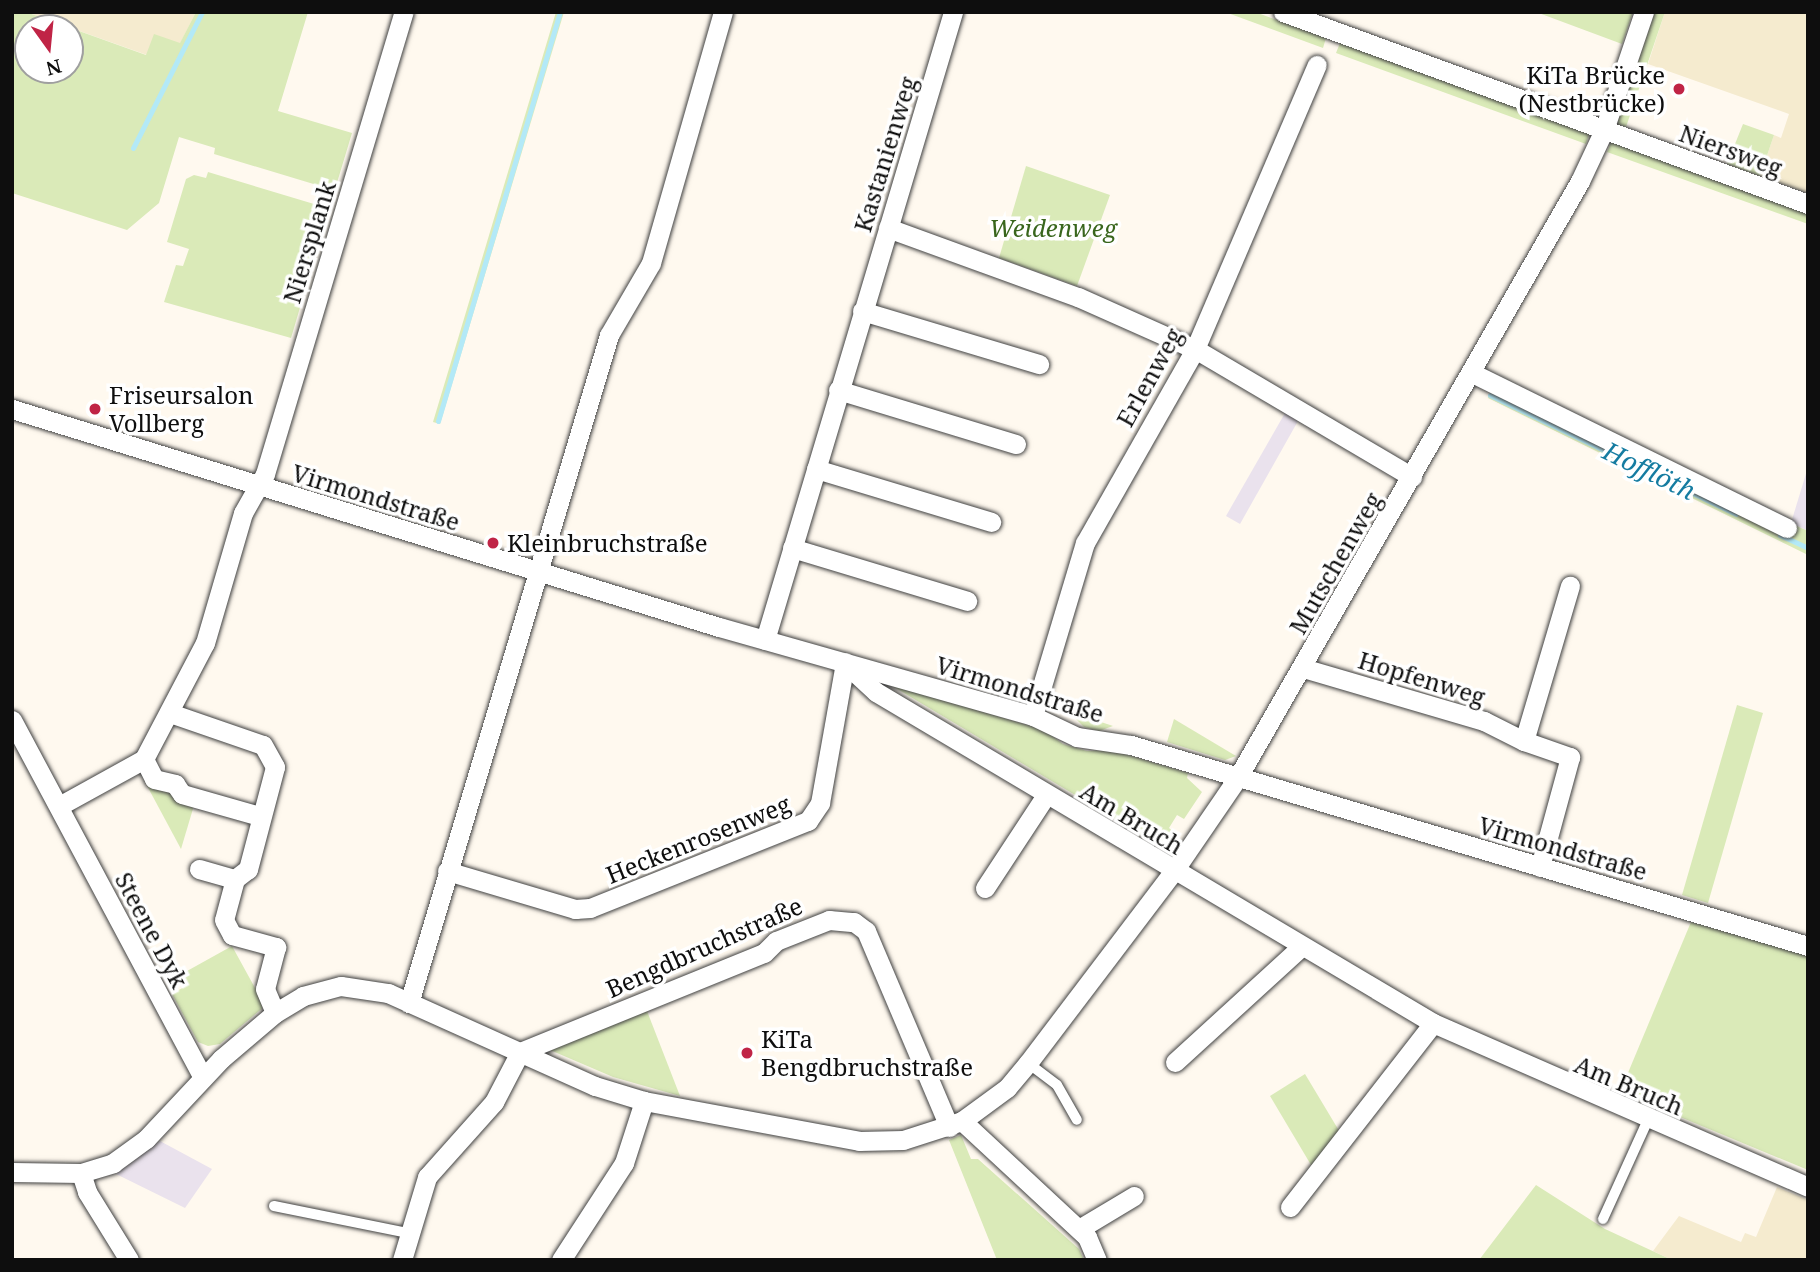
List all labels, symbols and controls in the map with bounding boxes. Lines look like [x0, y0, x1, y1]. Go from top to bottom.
north arrow [14, 14, 84, 84]
text: N [43, 53, 65, 82]
place label: KiTa Brücke (Nestbrücke) [1518, 61, 1665, 117]
street label: Kastanienweg [848, 73, 922, 235]
marker: KiTa Brücke (Nestbrücke) [1671, 81, 1687, 97]
street label: Niersweg [1676, 118, 1786, 182]
street label: Niersplank [277, 177, 341, 307]
park label: Weidenweg [989, 214, 1117, 242]
street label: Erlenweg [1110, 323, 1188, 431]
place label: Friseursalon Vollberg [109, 381, 253, 437]
marker: Friseursalon Vollberg [87, 401, 103, 417]
water label: Hofflöth [1598, 435, 1700, 507]
street label: Virmondstraße [289, 458, 463, 536]
street label: Mutschenweg [1283, 487, 1387, 639]
place label: Kleinbruchstraße [507, 529, 708, 557]
marker: Kleinbruchstraße [485, 535, 501, 551]
street label: Hopfenweg [1355, 645, 1489, 711]
street label: Virmondstraße [933, 650, 1107, 728]
street label: Am Bruch [1075, 776, 1189, 860]
street label: Heckenrosenweg [602, 789, 794, 889]
street label: Virmondstraße [1475, 810, 1651, 886]
street label: Steene Dyk [110, 867, 194, 993]
street label: Bengdbruchstraße [601, 891, 807, 1003]
place label: KiTa Bengdbruchstraße [761, 1025, 973, 1081]
marker: KiTa Bengdbruchstraße [739, 1045, 755, 1061]
street label: Am Bruch [1570, 1049, 1688, 1121]

